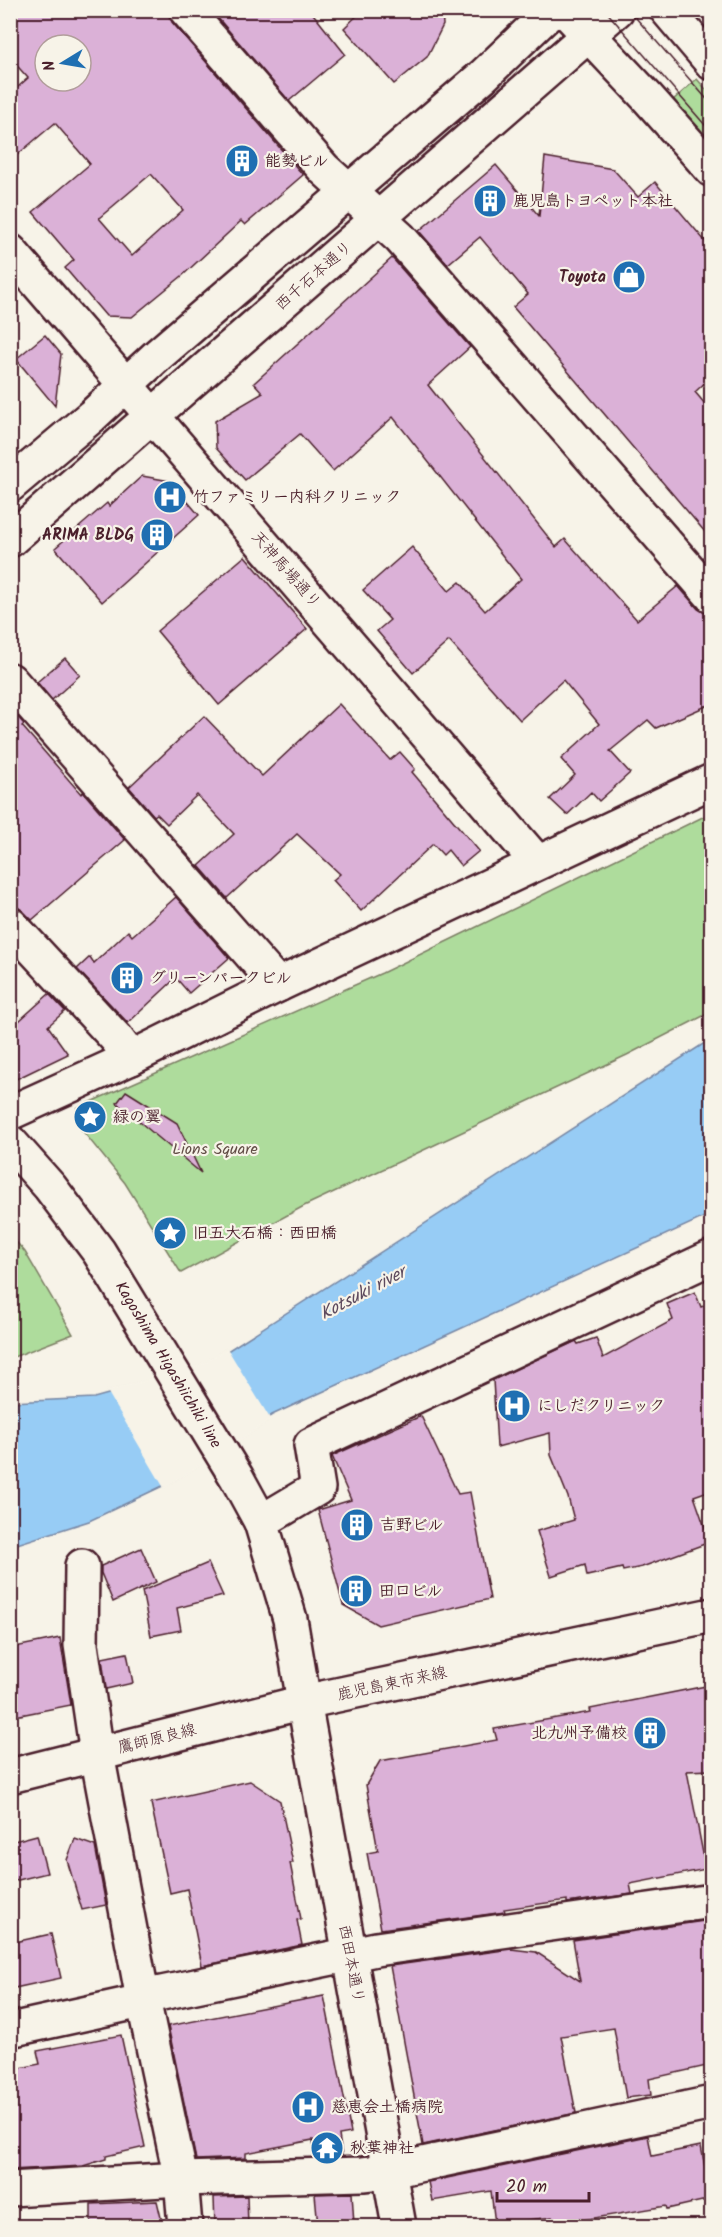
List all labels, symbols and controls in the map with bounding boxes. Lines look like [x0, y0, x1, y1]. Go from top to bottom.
north arrow [33, 33, 93, 93]
text: N [37, 58, 63, 73]
building icon: 能勢ビル [224, 143, 260, 179]
place label: 能勢ビル [265, 149, 329, 174]
building icon: 鹿児島トヨペット本社 [472, 183, 508, 219]
place label: 鹿児島トヨペット本社 [513, 189, 673, 214]
street label: 西千石本通り [270, 235, 358, 317]
shop icon: Toyota [611, 259, 647, 295]
place label: Toyota [559, 265, 606, 290]
hospital icon: 竹ファミリー内科クリニック [152, 479, 188, 515]
place label: 竹ファミリー内科クリニック [193, 485, 401, 510]
building icon: ARIMA BLDG [139, 517, 175, 553]
place label: ARIMA BLDG [42, 523, 134, 548]
street label: 天神馬場通り [245, 526, 327, 614]
building icon: グリーンパークビル [109, 960, 145, 996]
place label: グリーンパークビル [150, 966, 292, 991]
place icon: 緑の翼 [72, 1099, 108, 1135]
place label: 緑の翼 [113, 1105, 161, 1130]
park label: Lions Square [172, 1137, 258, 1162]
place icon: 旧五大石橋：西田橋 [152, 1215, 188, 1251]
place label: 旧五大石橋：西田橋 [193, 1221, 337, 1246]
water label: Kotsuki river [315, 1257, 415, 1329]
street label: Kagoshima Higashiichiki line [108, 1277, 228, 1453]
hospital icon: にしだクリニック [496, 1388, 532, 1424]
place label: にしだクリニック [537, 1394, 665, 1419]
building icon: 吉野ビル [339, 1507, 375, 1543]
place label: 吉野ビル [380, 1513, 444, 1538]
building icon: 田口ビル [338, 1573, 374, 1609]
place label: 田口ビル [379, 1579, 443, 1604]
street label: 鹿児島東市来線 [335, 1660, 449, 1708]
building icon: 北九州予備校 [632, 1715, 668, 1751]
street label: 鷹師原良線 [115, 1717, 199, 1761]
place label: 北九州予備校 [531, 1721, 627, 1746]
street label: 西田本通り [331, 1922, 371, 2006]
hospital icon: 慈恵会土橋病院 [290, 2089, 326, 2125]
place label: 慈恵会土橋病院 [331, 2095, 443, 2120]
temple icon: 秋葉神社 [309, 2130, 345, 2166]
place label: 秋葉神社 [350, 2136, 414, 2161]
scale bar [497, 2165, 588, 2203]
text: 20 m [506, 2173, 547, 2202]

